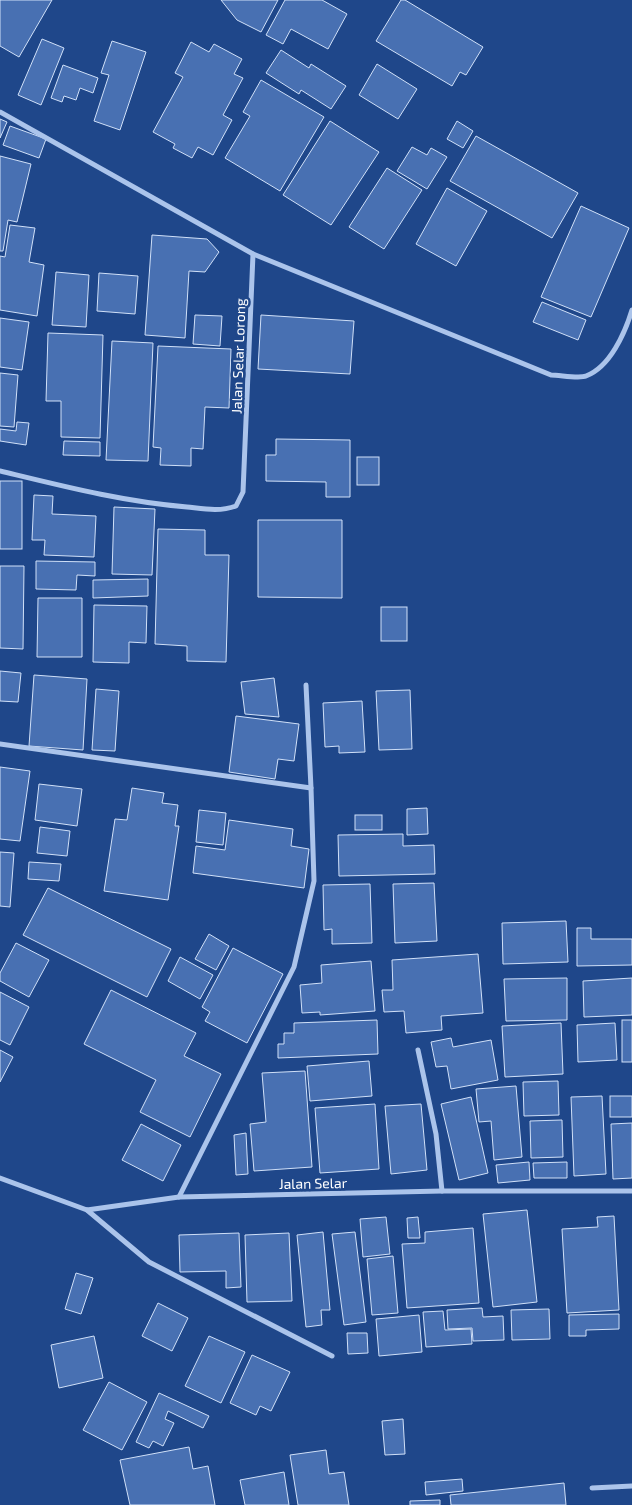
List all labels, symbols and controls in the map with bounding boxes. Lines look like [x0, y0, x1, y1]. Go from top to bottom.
street label: Jalan Selar Lorong [227, 298, 249, 414]
street label: Jalan Selar [279, 1174, 348, 1192]

